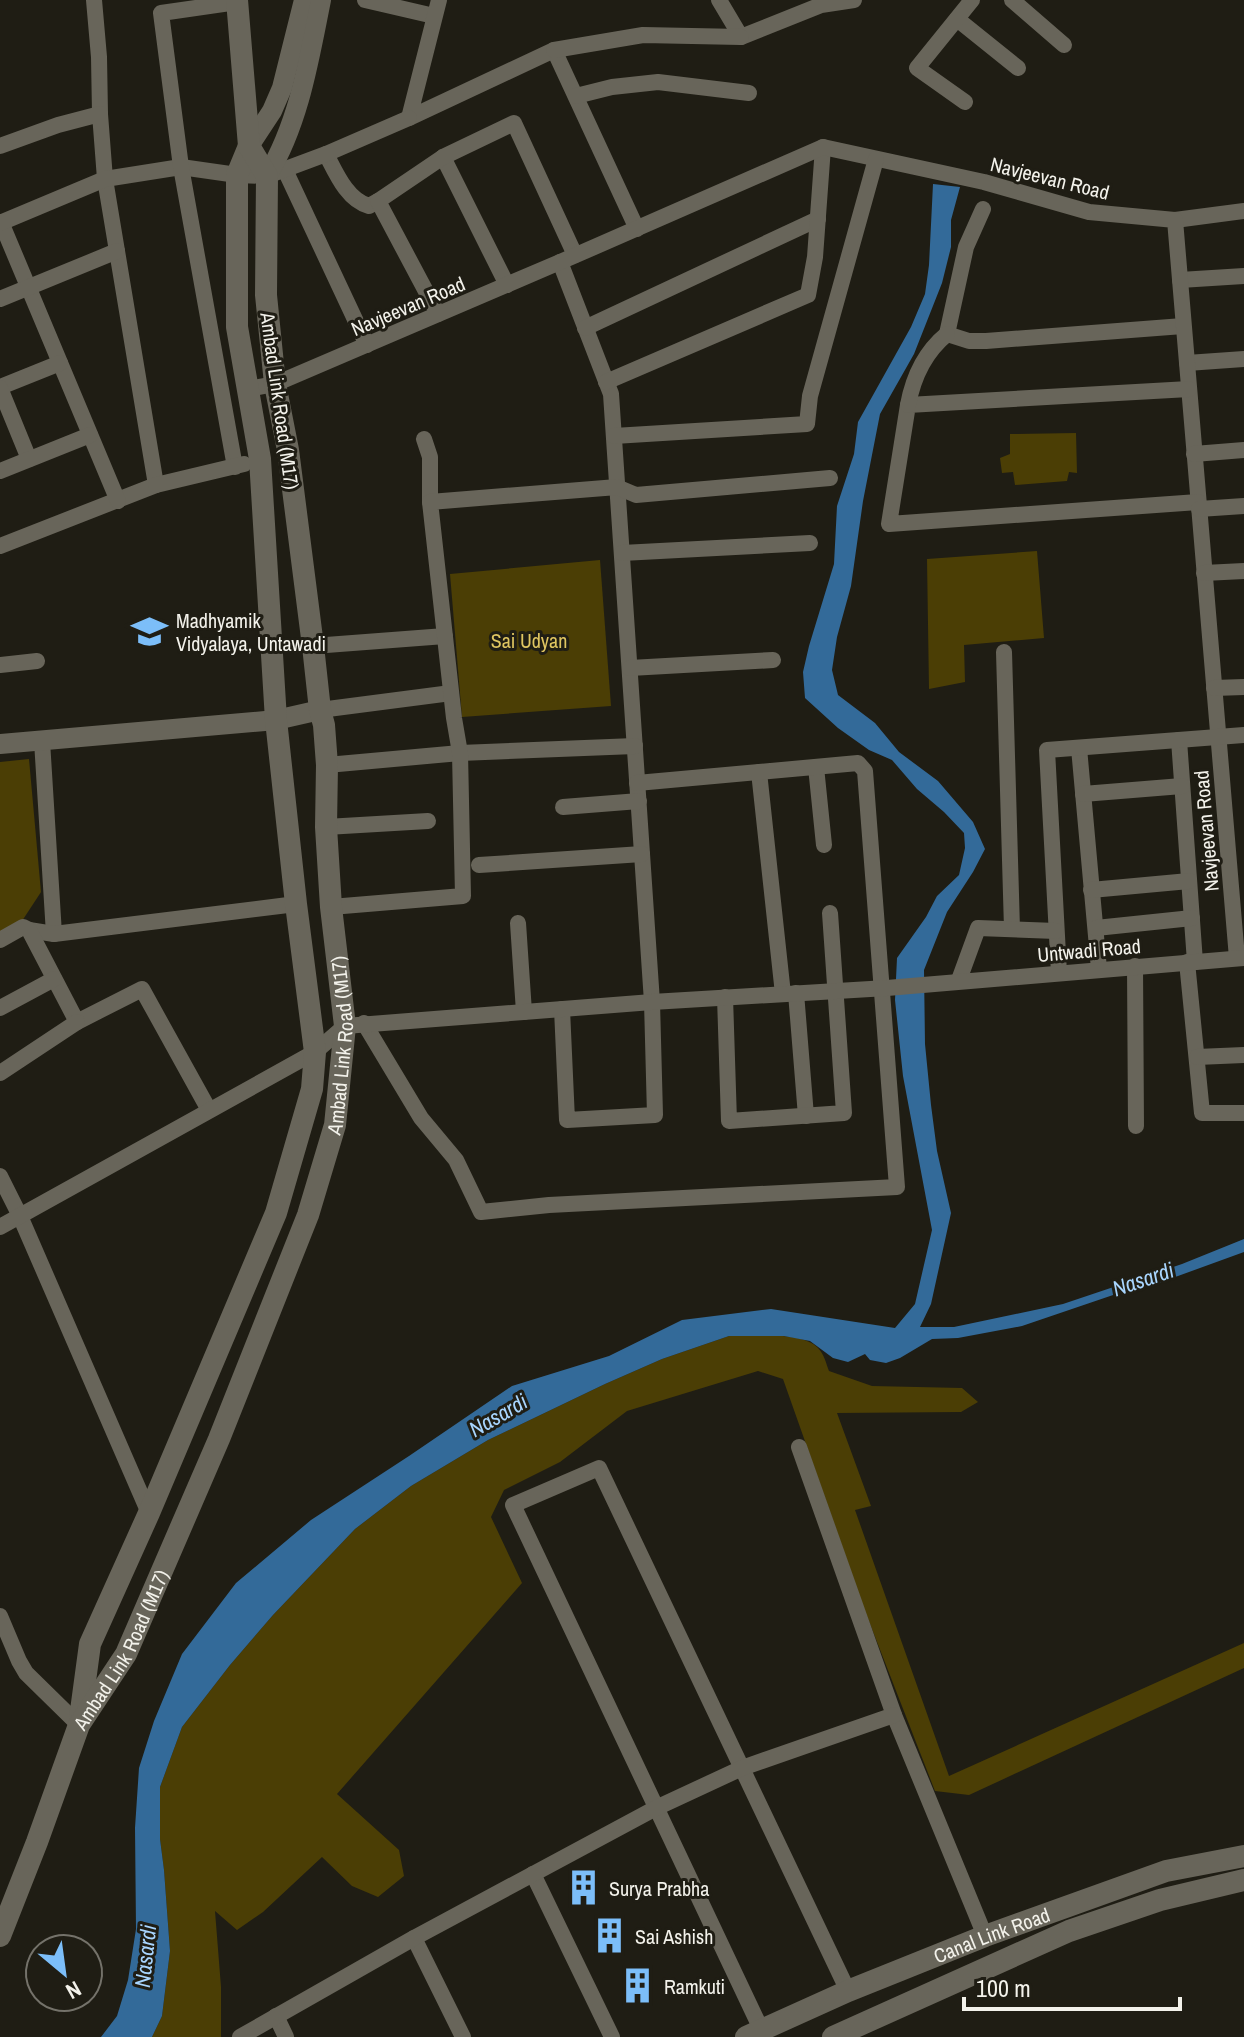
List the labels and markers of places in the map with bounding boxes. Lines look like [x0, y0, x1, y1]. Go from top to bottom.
place label: Madhyamik Vidyalaya, Untawadi [176, 607, 326, 657]
school or university icon: Madhyamik Vidyalaya, Untawadi [131, 613, 169, 651]
building icon: Surya Prabha [564, 1869, 602, 1907]
place label: Surya Prabha [609, 1875, 709, 1902]
building icon: Sai Ashish [590, 1917, 628, 1955]
place label: Sai Ashish [635, 1923, 713, 1950]
building icon: Ramkuti [619, 1967, 657, 2005]
place label: Ramkuti [664, 1973, 725, 2000]

